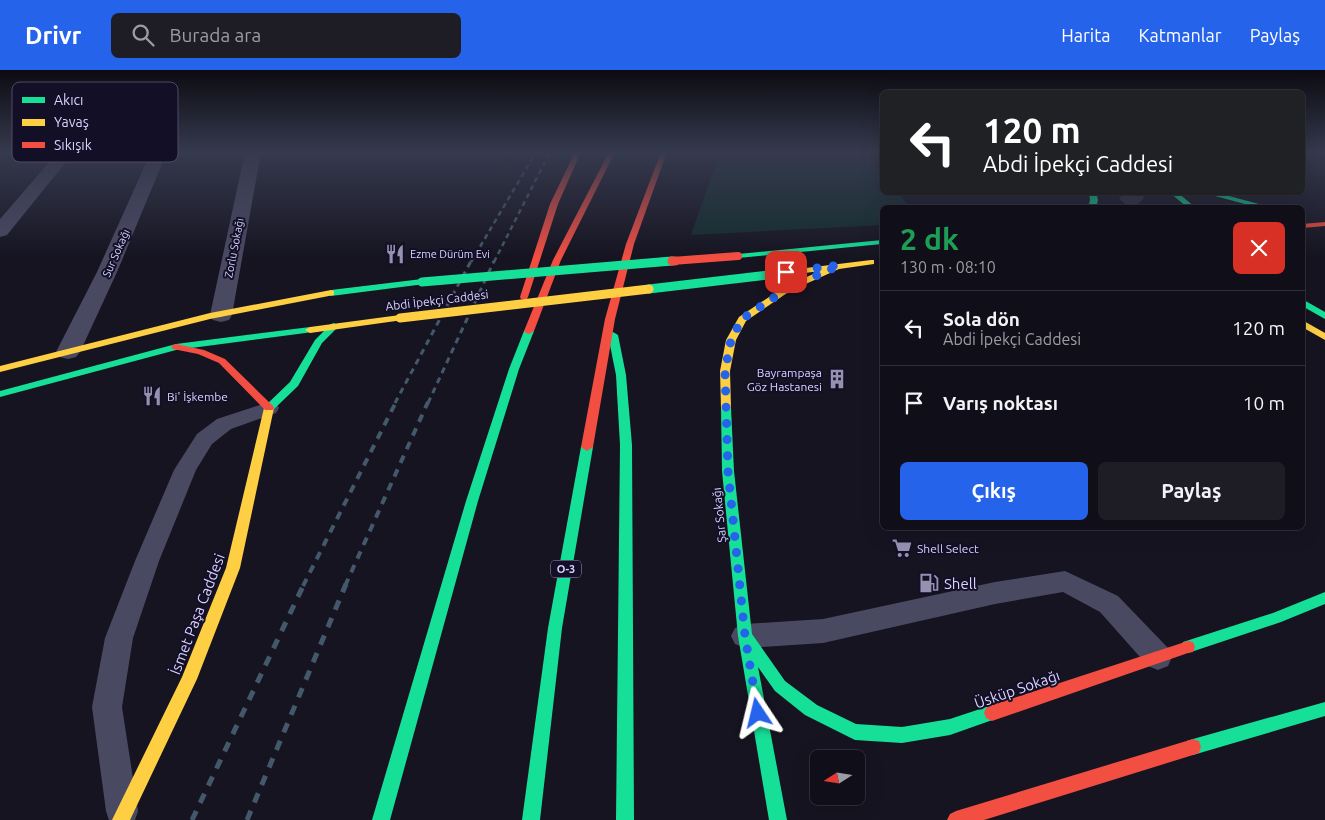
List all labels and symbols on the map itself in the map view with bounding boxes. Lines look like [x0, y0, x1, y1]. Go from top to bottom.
legend [12, 82, 178, 162]
text: Akıcı [54, 92, 83, 108]
text: Yavaş [54, 114, 89, 130]
text: Sıkışık [54, 137, 92, 153]
street label: Zorlu Sokağı [222, 217, 246, 279]
street label: Sur Sokağı [100, 227, 132, 279]
restaurant icon: Ezme Dürüm Evi [384, 243, 406, 265]
place label: Ezme Dürüm Evi [410, 248, 490, 260]
pin [765, 251, 807, 293]
street label: Abdi İpekçi Caddesi [385, 287, 489, 313]
place label: Bayrampaşa Göz Hastanesi [747, 366, 822, 393]
building icon: Bayrampaşa Göz Hastanesi [826, 368, 848, 390]
restaurant icon: Bi' İşkembe [141, 385, 163, 407]
place label: Bi' İşkembe [167, 390, 228, 403]
street label: Şar Sokağı [710, 487, 728, 543]
supermarket icon: Shell Select [891, 537, 913, 559]
place label: Shell Select [917, 542, 979, 555]
street label: İsmet Paşa Caddesi [166, 551, 228, 677]
road number: O-3 [551, 560, 581, 578]
fuel station icon: Shell [918, 572, 940, 594]
place label: Shell [944, 575, 977, 592]
street label: Üsküp Sokağı [972, 666, 1062, 712]
position arrow [731, 686, 783, 738]
north arrow [810, 750, 865, 805]

